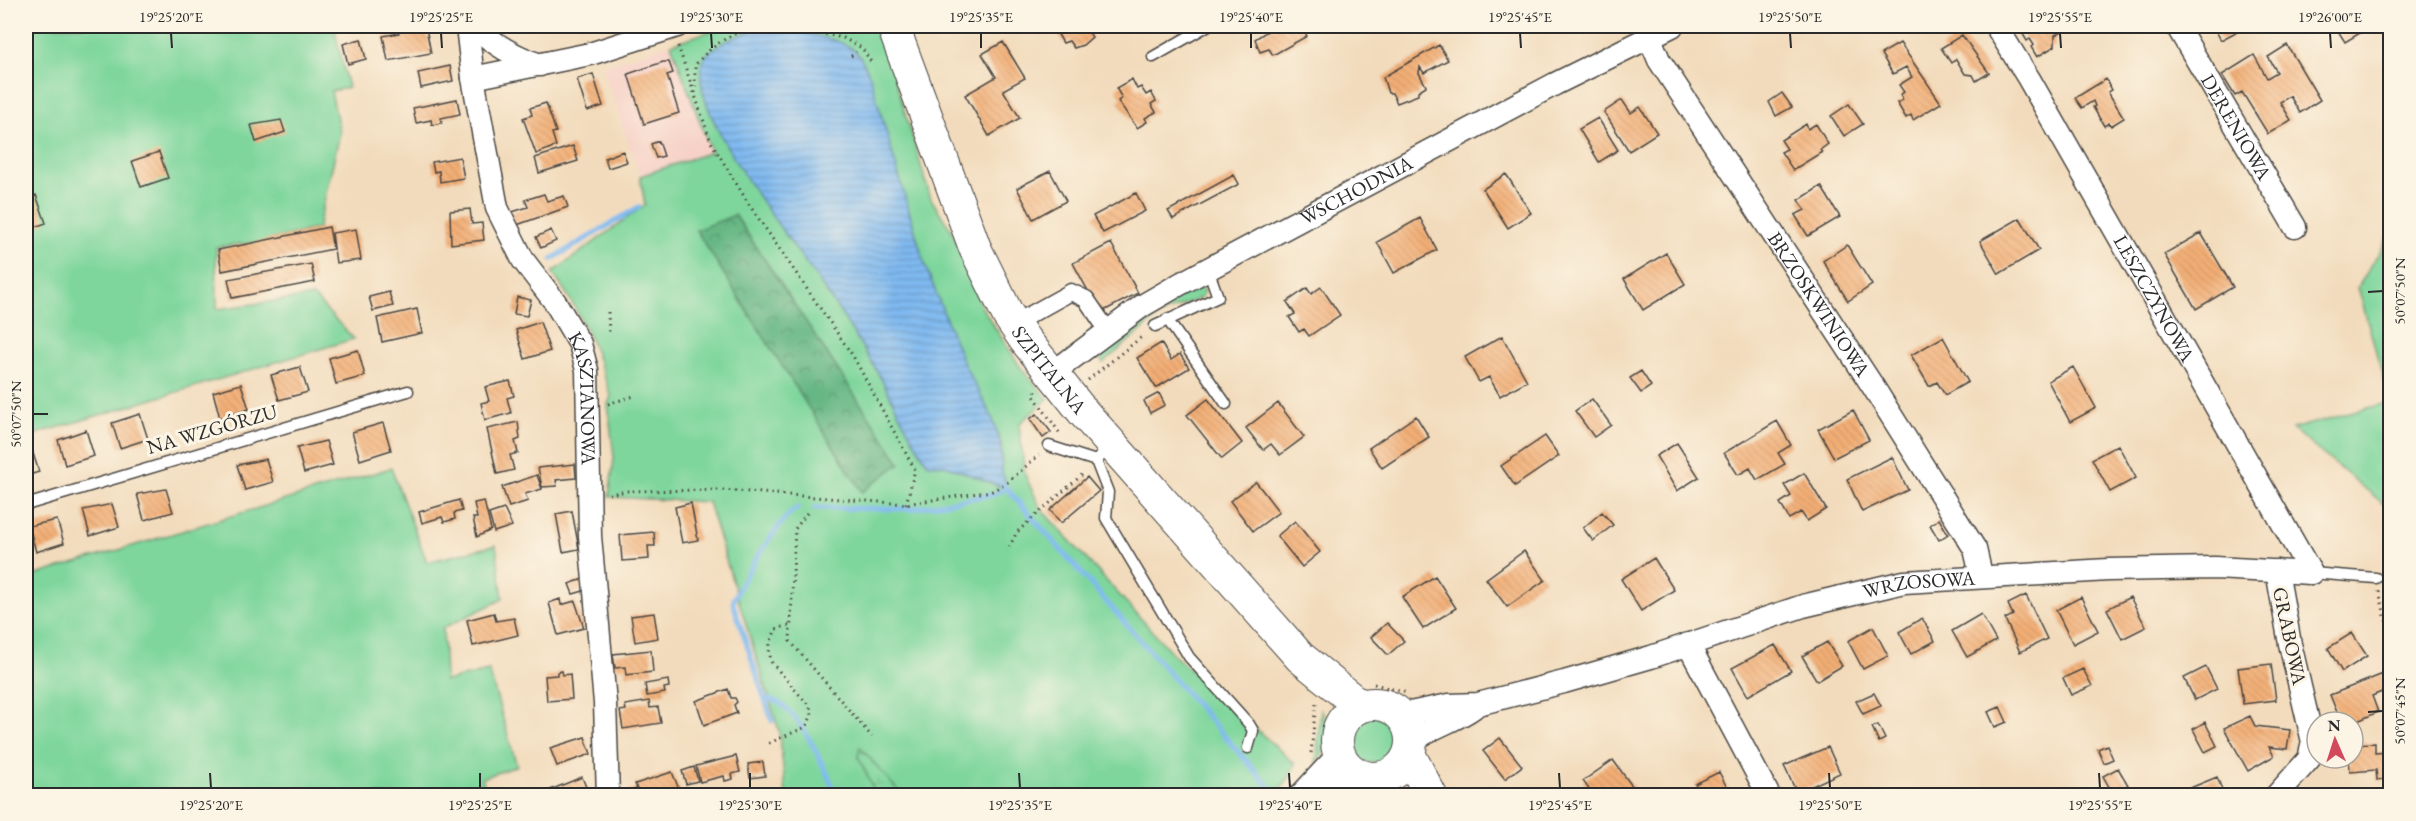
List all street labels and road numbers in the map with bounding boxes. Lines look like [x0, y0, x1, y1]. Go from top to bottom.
street label: DERENIOWA [2195, 69, 2278, 185]
street label: WSCHODNIA [1295, 149, 1417, 231]
street label: BRZOSKWINIOWA [1762, 227, 1876, 382]
street label: LESZCZYNOWA [2108, 230, 2201, 367]
street label: SZPITALNA [1006, 321, 1093, 419]
street label: KASZTANOWA [562, 327, 602, 465]
street label: NA WZGÓRZU [144, 398, 281, 460]
street label: WRZOSOWA [1860, 565, 1976, 604]
street label: GRABOWA [2267, 585, 2313, 687]

